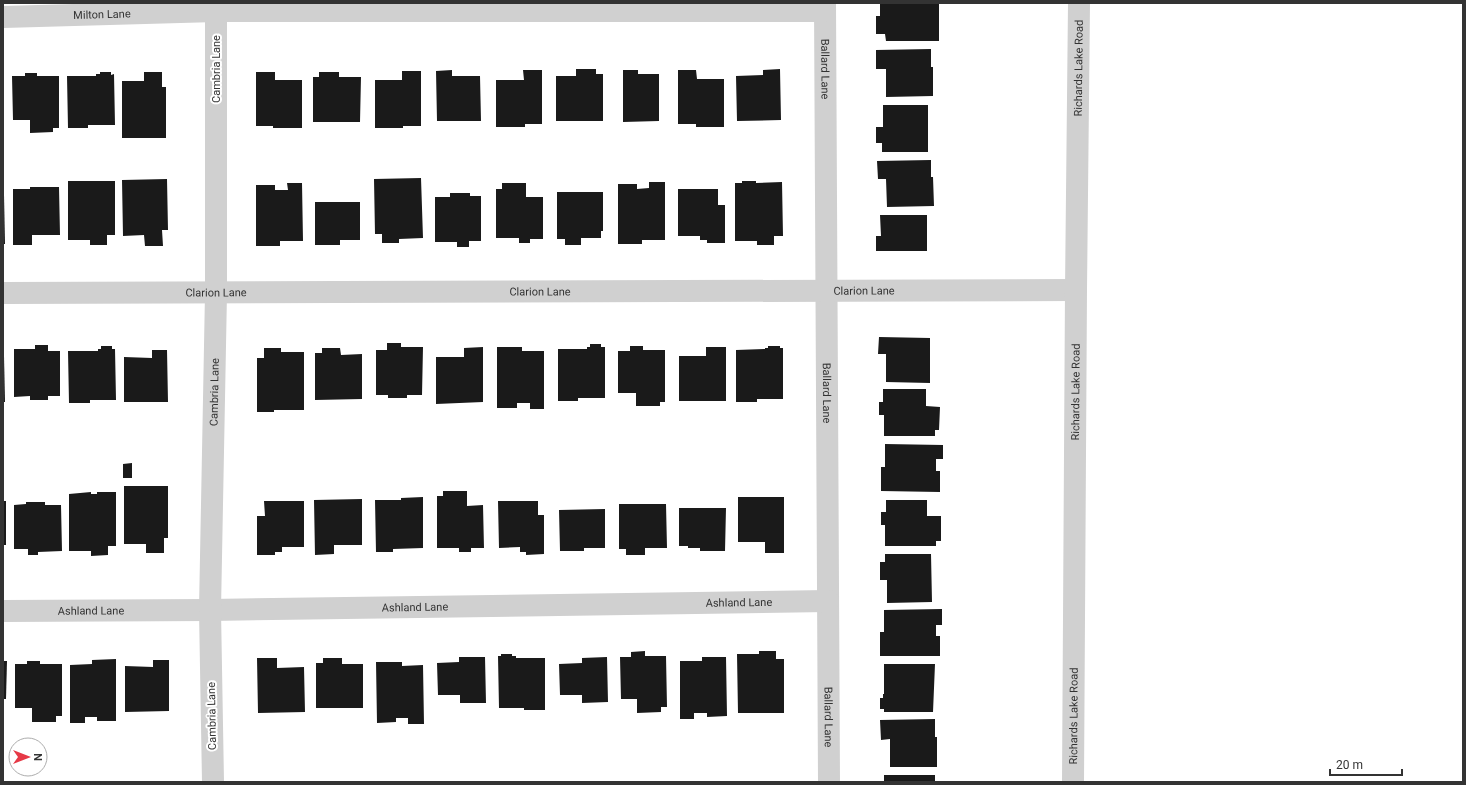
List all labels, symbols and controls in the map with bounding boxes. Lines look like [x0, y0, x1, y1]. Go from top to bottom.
street label: Milton Lane [73, 7, 131, 22]
street label: Richards Lake Road [1071, 20, 1085, 116]
street label: Cambria Lane [210, 35, 223, 103]
street label: Ballard Lane [819, 39, 832, 100]
street label: Clarion Lane [833, 284, 895, 297]
street label: Clarion Lane [509, 285, 571, 298]
street label: Clarion Lane [185, 286, 247, 299]
street label: Richards Lake Road [1069, 344, 1082, 440]
street label: Cambria Lane [207, 358, 221, 426]
street label: Ballard Lane [820, 363, 834, 424]
street label: Ashland Lane [706, 595, 772, 609]
street label: Ashland Lane [382, 600, 448, 614]
street label: Ashland Lane [58, 604, 124, 617]
street label: Richards Lake Road [1067, 668, 1080, 764]
street label: Cambria Lane [205, 682, 219, 750]
street label: Ballard Lane [822, 687, 835, 748]
north arrow [8, 737, 48, 777]
scale bar [1330, 751, 1402, 777]
text: N [31, 753, 44, 761]
text: 20 m [1336, 758, 1363, 772]

